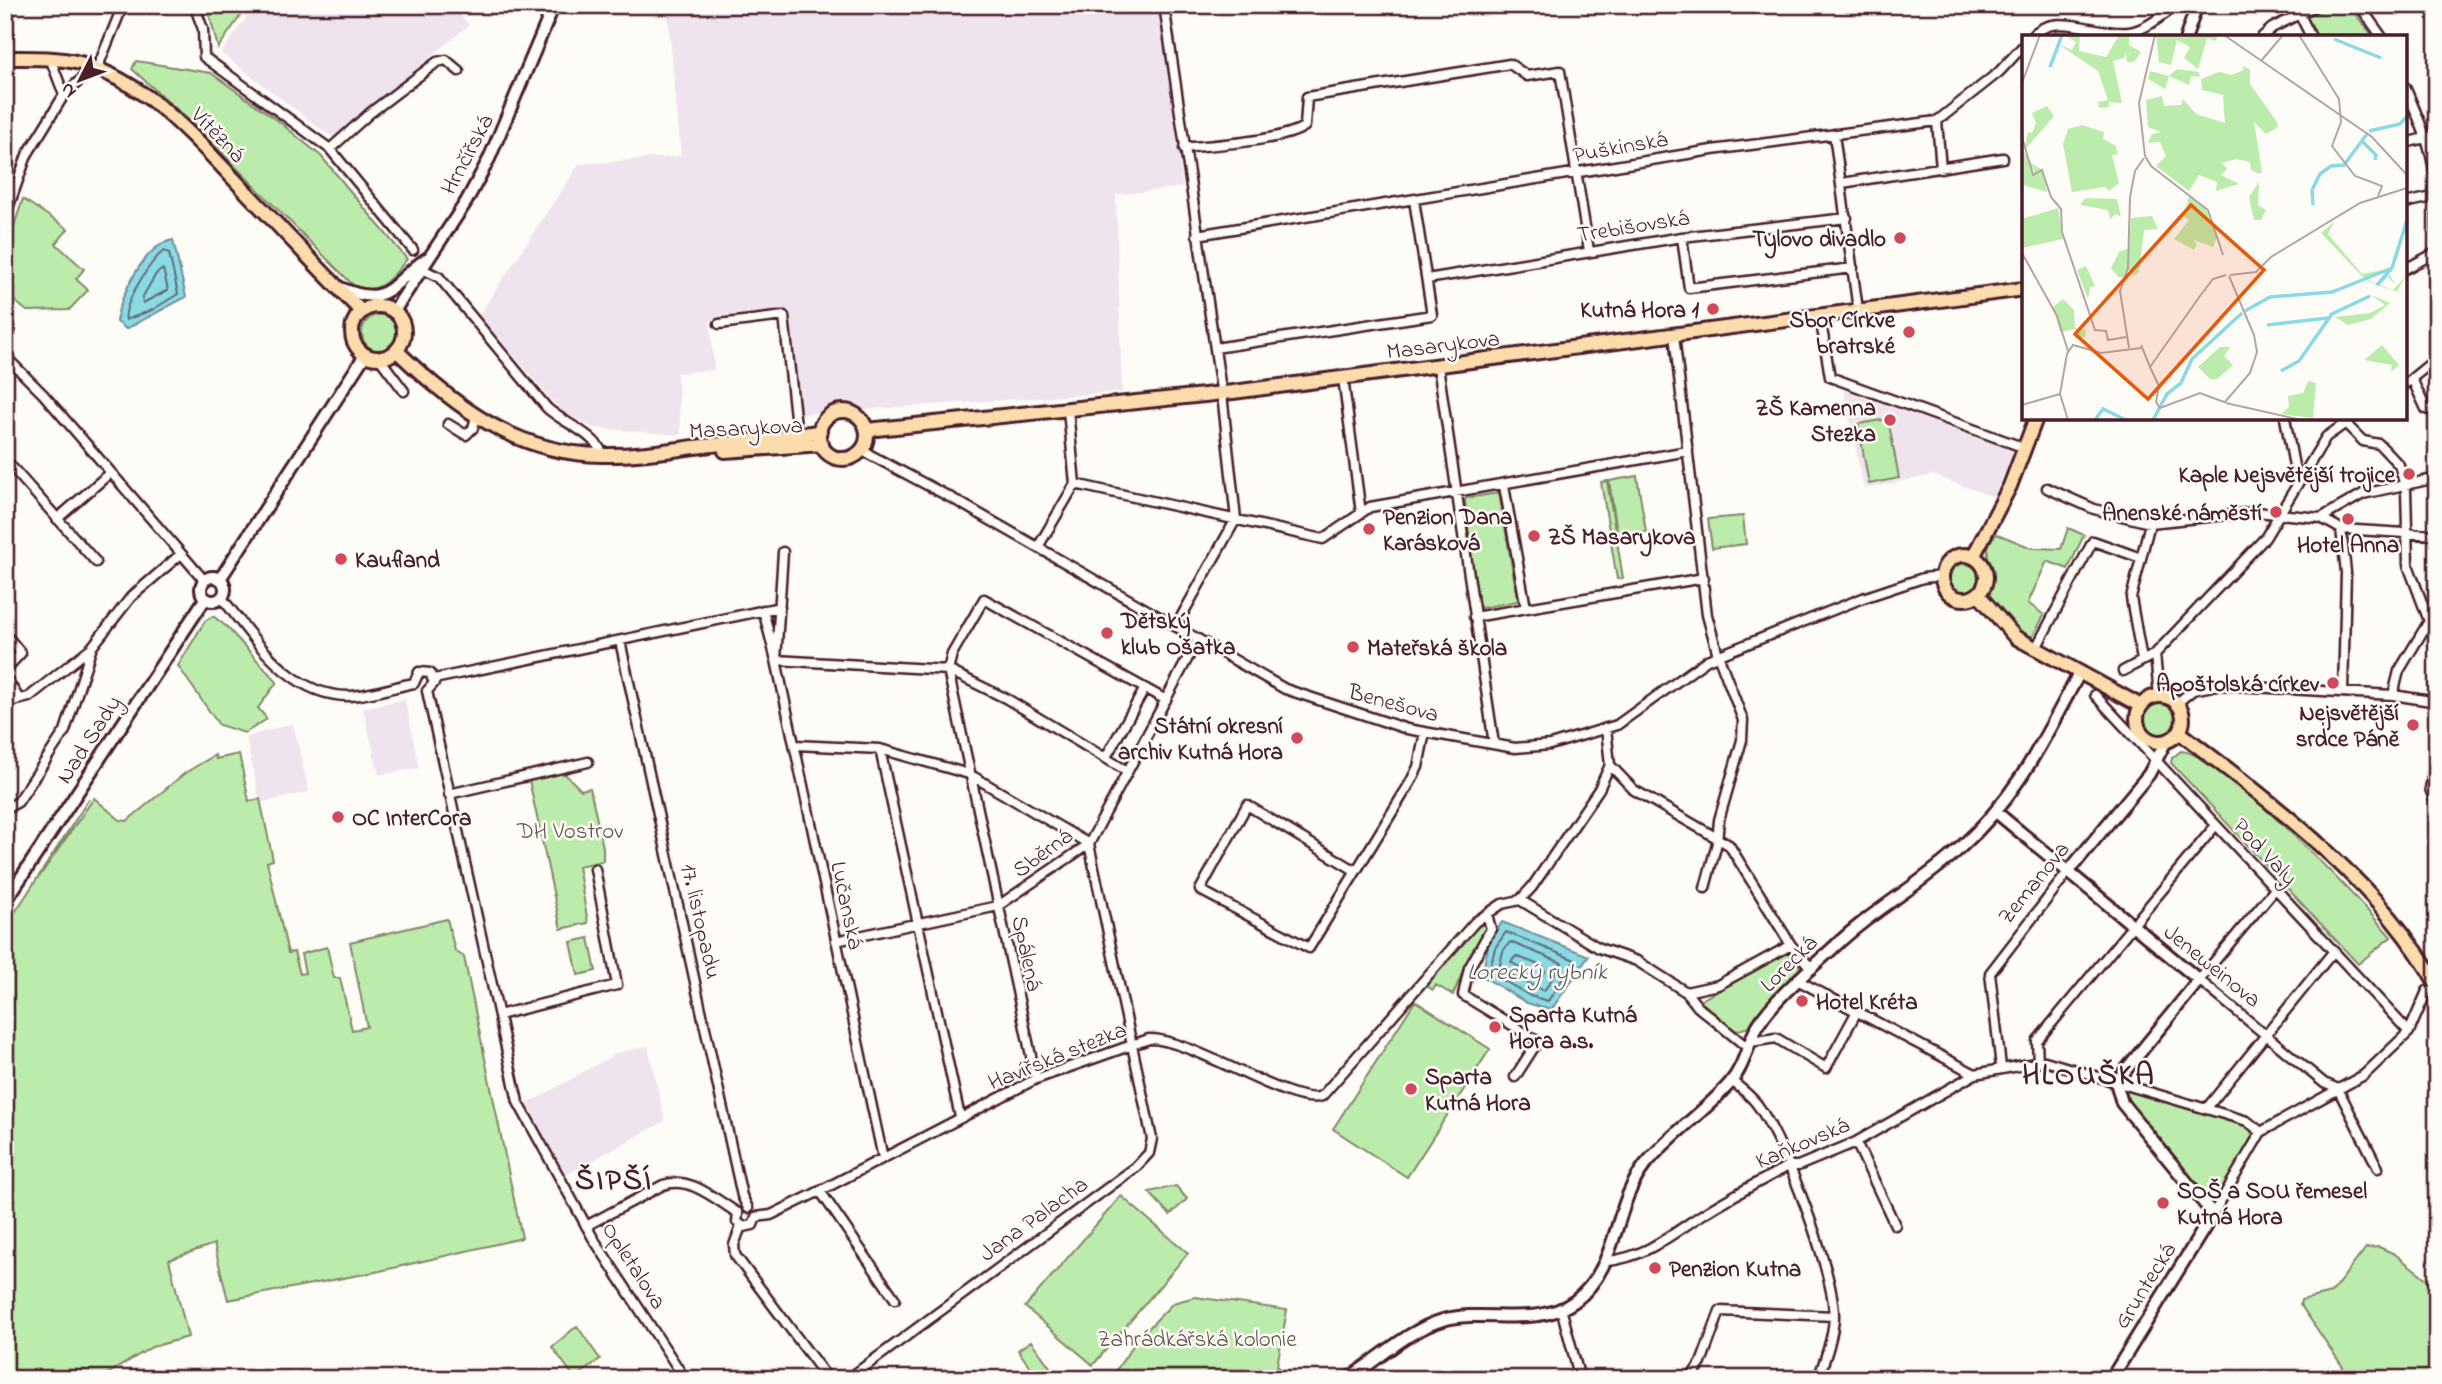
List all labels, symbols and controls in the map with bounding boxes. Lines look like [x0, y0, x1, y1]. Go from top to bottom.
inset map [2022, 35, 2407, 420]
north arrow [46, 46, 116, 116]
text: N [55, 76, 84, 104]
street label: Vítězná [181, 100, 253, 171]
street label: Hrnčířská [433, 109, 503, 201]
street label: Puškinská [1570, 124, 1671, 173]
street label: Trebišovská [1575, 202, 1692, 253]
place label: Tylovo divadlo [1752, 224, 1886, 259]
marker: Tylovo divadlo [1892, 230, 1908, 246]
place label: Kutná Hora 1 [1580, 295, 1700, 328]
marker: Kutná Hora 1 [1705, 301, 1721, 317]
place label: Sbor Církve bratrské [1789, 305, 1896, 364]
street label: Masarykova [1385, 323, 1502, 372]
marker: Sbor Církve bratrské [1901, 324, 1917, 340]
place label: ZŠ Kamenna Stezka [1756, 393, 1876, 452]
street label: Masarykova [688, 410, 804, 451]
marker: ZŠ Kamenna Stezka [1882, 412, 1898, 428]
place label: Kaple Nejsvětější trojice [2179, 460, 2396, 493]
marker: Kaple Nejsvětější trojice [2401, 466, 2417, 482]
place label: Anenské náměstí [2102, 498, 2262, 531]
place label: Penzion Dana Karásková [1383, 502, 1512, 561]
marker: Anenské náměstí [2268, 504, 2284, 520]
marker: Hotel Anna [2340, 511, 2356, 527]
marker: Penzion Dana Karásková [1361, 521, 1377, 537]
place label: ZŠ Masarykova [1548, 522, 1695, 557]
marker: ZŠ Masarykova [1526, 528, 1542, 544]
place label: Hotel Anna [2297, 530, 2399, 563]
place label: Kaufland [355, 545, 440, 578]
marker: Kaufland [333, 551, 349, 567]
place label: Dětský klub Ošatka [1120, 606, 1235, 665]
marker: Dětský klub Ošatka [1099, 625, 1115, 641]
place label: Mateřská škola [1367, 633, 1507, 666]
marker: Mateřská škola [1345, 639, 1361, 655]
place label: Apoštolská církev [2156, 669, 2320, 702]
marker: Apoštolská církev [2325, 675, 2341, 691]
street label: Benešova [1343, 676, 1442, 732]
street label: Nad Sady [49, 690, 133, 792]
place label: Nejsvětější srdce Páně [2296, 698, 2400, 757]
place label: Státní okresní archiv Kutná Hora [1118, 711, 1283, 770]
marker: Nejsvětější srdce Páně [2405, 717, 2421, 733]
marker: Státní okresní archiv Kutná Hora [1289, 730, 1305, 746]
place label: OC InterCora [352, 803, 472, 836]
marker: OC InterCora [330, 809, 346, 825]
street label: Pod Valy [2223, 811, 2304, 895]
park label: DH Vostrov [516, 816, 623, 849]
street label: Sběrná [1007, 821, 1081, 887]
street label: Zemanova [1991, 835, 2079, 932]
street label: Lučanská [820, 859, 871, 953]
street label: 17. listopadu [670, 861, 729, 983]
street label: Spálená [1002, 913, 1050, 995]
street label: Jeneweinova [2155, 917, 2267, 1017]
street label: Lorecká [1753, 928, 1826, 1001]
water label: Lorecký rybník [1467, 956, 1609, 991]
place label: Hotel Kréta [1816, 987, 1918, 1020]
marker: Hotel Kréta [1794, 993, 1810, 1009]
place label: Sparta Kutná Hora a.s. [1509, 1000, 1637, 1059]
street label: Havířská stezka [984, 1014, 1132, 1100]
marker: Sparta Kutná Hora a.s. [1487, 1019, 1503, 1035]
district label: HLOUŠKA [2022, 1055, 2156, 1099]
place label: Sparta Kutná Hora [1425, 1062, 1531, 1121]
marker: Sparta Kutná Hora [1403, 1081, 1419, 1097]
street label: Kaňkovská [1751, 1110, 1855, 1179]
district label: ŠIPŠÍ [575, 1160, 653, 1204]
street label: Jana Palacha [973, 1169, 1096, 1271]
place label: SOŠ a SOU řemesel Kutná Hora [2177, 1176, 2367, 1235]
marker: SOŠ a SOU řemesel Kutná Hora [2155, 1195, 2171, 1211]
street label: Opletalova [592, 1216, 674, 1317]
street label: Gruntecká [2107, 1237, 2186, 1336]
place label: Penzion Kutna [1669, 1254, 1801, 1287]
marker: Penzion Kutna [1647, 1260, 1663, 1276]
park label: Zahrádkářská kolonie [1097, 1324, 1297, 1357]

